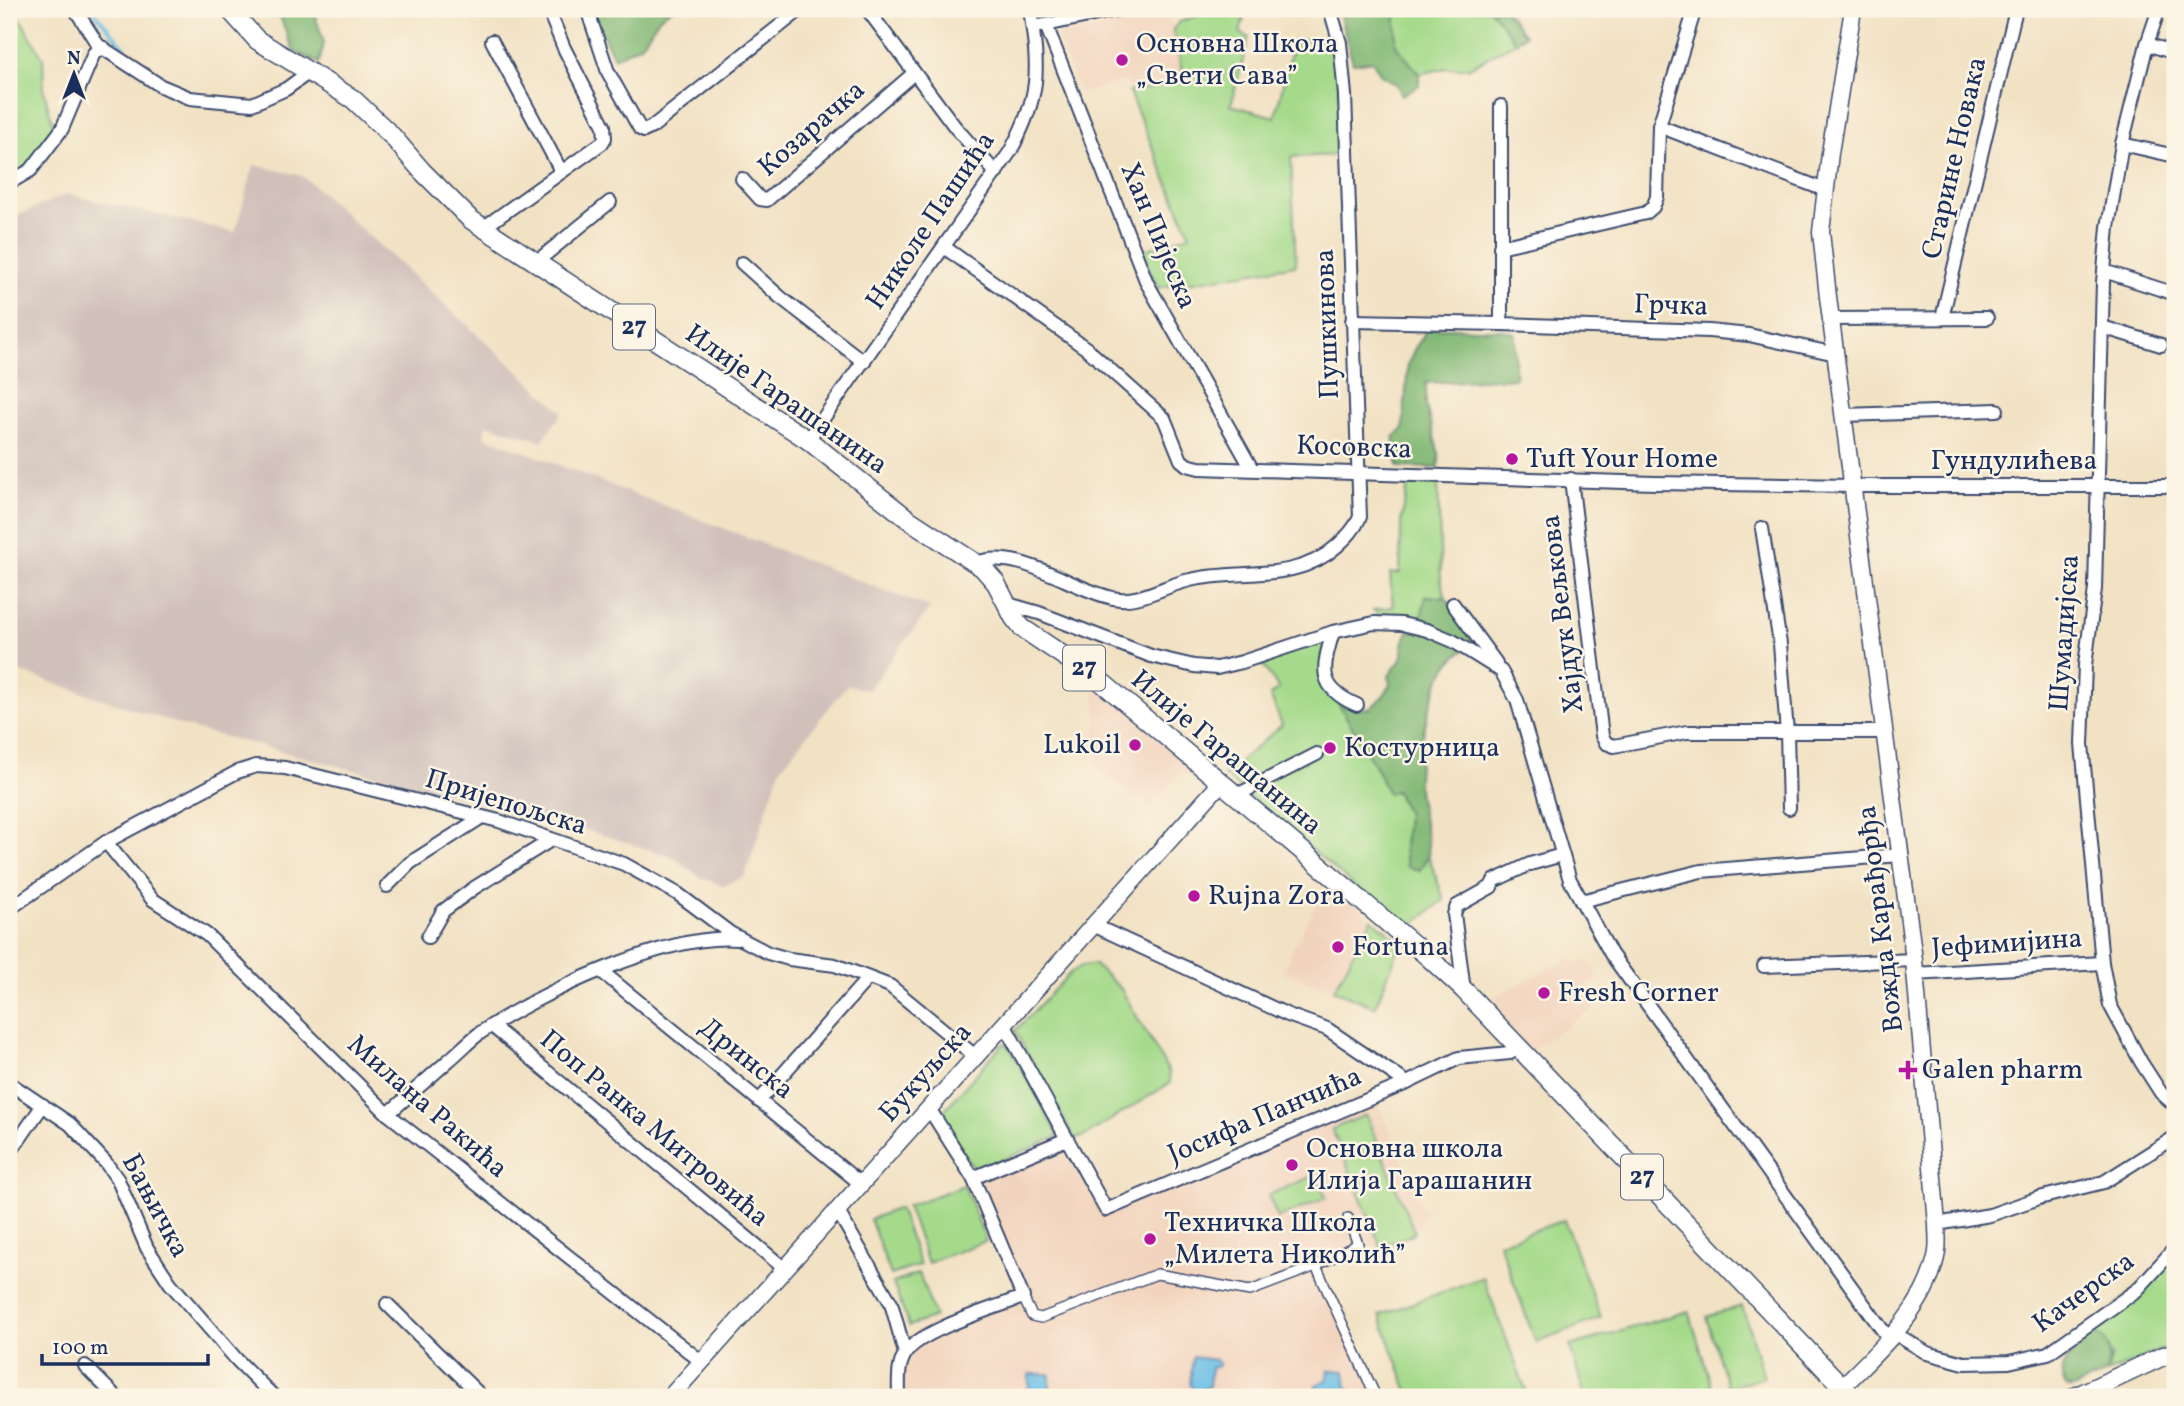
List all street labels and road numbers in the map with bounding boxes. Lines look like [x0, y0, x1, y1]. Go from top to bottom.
street label: Старине Новака [1913, 53, 1997, 263]
street label: Козарачка [750, 71, 874, 187]
street label: Николе Пашића [857, 124, 1005, 318]
street label: Хан Пијеска [1110, 157, 1206, 315]
street label: Пушкинова [1306, 248, 1350, 400]
street label: Грчка [1633, 285, 1709, 327]
road number: 27 [613, 304, 655, 350]
street label: Илије Гарашанина [677, 315, 895, 485]
street label: Косовска [1295, 426, 1413, 470]
street label: Гундулићева [1931, 442, 2097, 481]
street label: Хајдук Вељкова [1531, 512, 1595, 716]
street label: Шумадијска [2040, 553, 2090, 713]
road number: 27 [1063, 646, 1105, 690]
street label: Илије Гарашанина [1122, 661, 1330, 845]
street label: Пријепољска [420, 760, 592, 846]
street label: Вожда Карађорђа [1848, 803, 1914, 1035]
street label: Јефимијина [1930, 919, 2084, 969]
street label: Дринска [690, 1009, 802, 1109]
street label: Букуљска [870, 1014, 982, 1132]
street label: Поп Ранка Митровића [531, 1021, 777, 1237]
street label: Милана Ракића [338, 1026, 516, 1188]
street label: Јосифа Панчића [1162, 1058, 1368, 1174]
street label: Бањичка [111, 1147, 199, 1265]
road number: 27 [1621, 1154, 1663, 1200]
street label: Качерска [2025, 1243, 2143, 1343]

